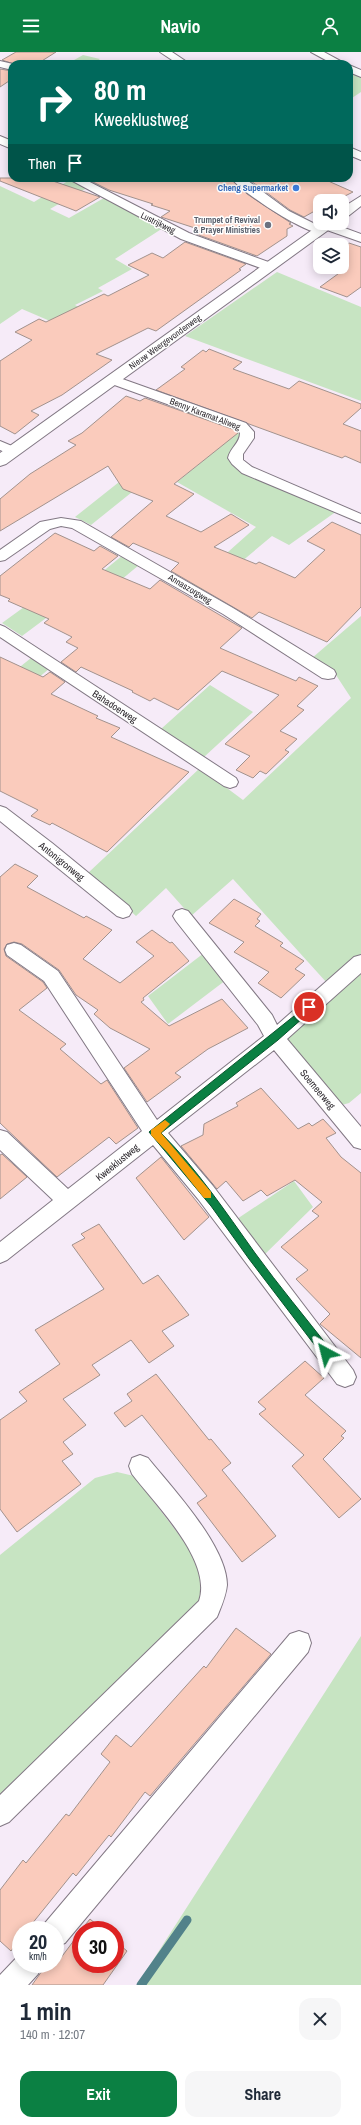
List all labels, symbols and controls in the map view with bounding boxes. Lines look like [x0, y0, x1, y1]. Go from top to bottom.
text: Navio [160, 14, 201, 39]
icon: menu [20, 15, 42, 37]
icon: person [319, 15, 341, 37]
text: 80 m [94, 71, 146, 109]
icon: right [28, 76, 80, 128]
text: Kweeklustweg [94, 107, 188, 132]
icon: arrive [64, 152, 86, 174]
text: Then [28, 153, 56, 174]
place label: Cheng Supermarket [218, 182, 289, 194]
marker: Cheng Supermarket [291, 183, 301, 193]
map controls [313, 194, 349, 274]
button: sound [313, 194, 349, 230]
street label: Lustrijkweg [139, 209, 178, 237]
place label: Trumpet of Revival & Prayer Ministries [193, 214, 260, 236]
marker: Trumpet of Revival & Prayer Ministries [263, 220, 273, 230]
button: layers [313, 238, 349, 274]
street label: Nieuw Weergevondenweg [127, 311, 204, 372]
street label: Benny Karamat Aliweg [168, 395, 243, 433]
street label: Annaszorgweg [165, 571, 215, 607]
street label: Bahadoerweg [90, 687, 140, 726]
street label: Antonigronweg [35, 838, 88, 884]
pin [292, 990, 326, 1024]
icon: arrive [298, 996, 320, 1018]
street label: Soemeerweg [297, 1067, 338, 1112]
street label: Kweeklustweg [93, 1141, 142, 1184]
position arrow [305, 1332, 347, 1374]
speed limit sign: 30 [72, 1921, 124, 1973]
text: 20 [29, 1928, 47, 1955]
text: km/h [29, 1950, 47, 1963]
text: 1 min [20, 1995, 71, 2027]
button: close [299, 1998, 341, 2040]
text: 140 m · 12:07 [20, 2026, 85, 2043]
button: Exit [20, 2071, 177, 2117]
button: Share [185, 2071, 341, 2117]

